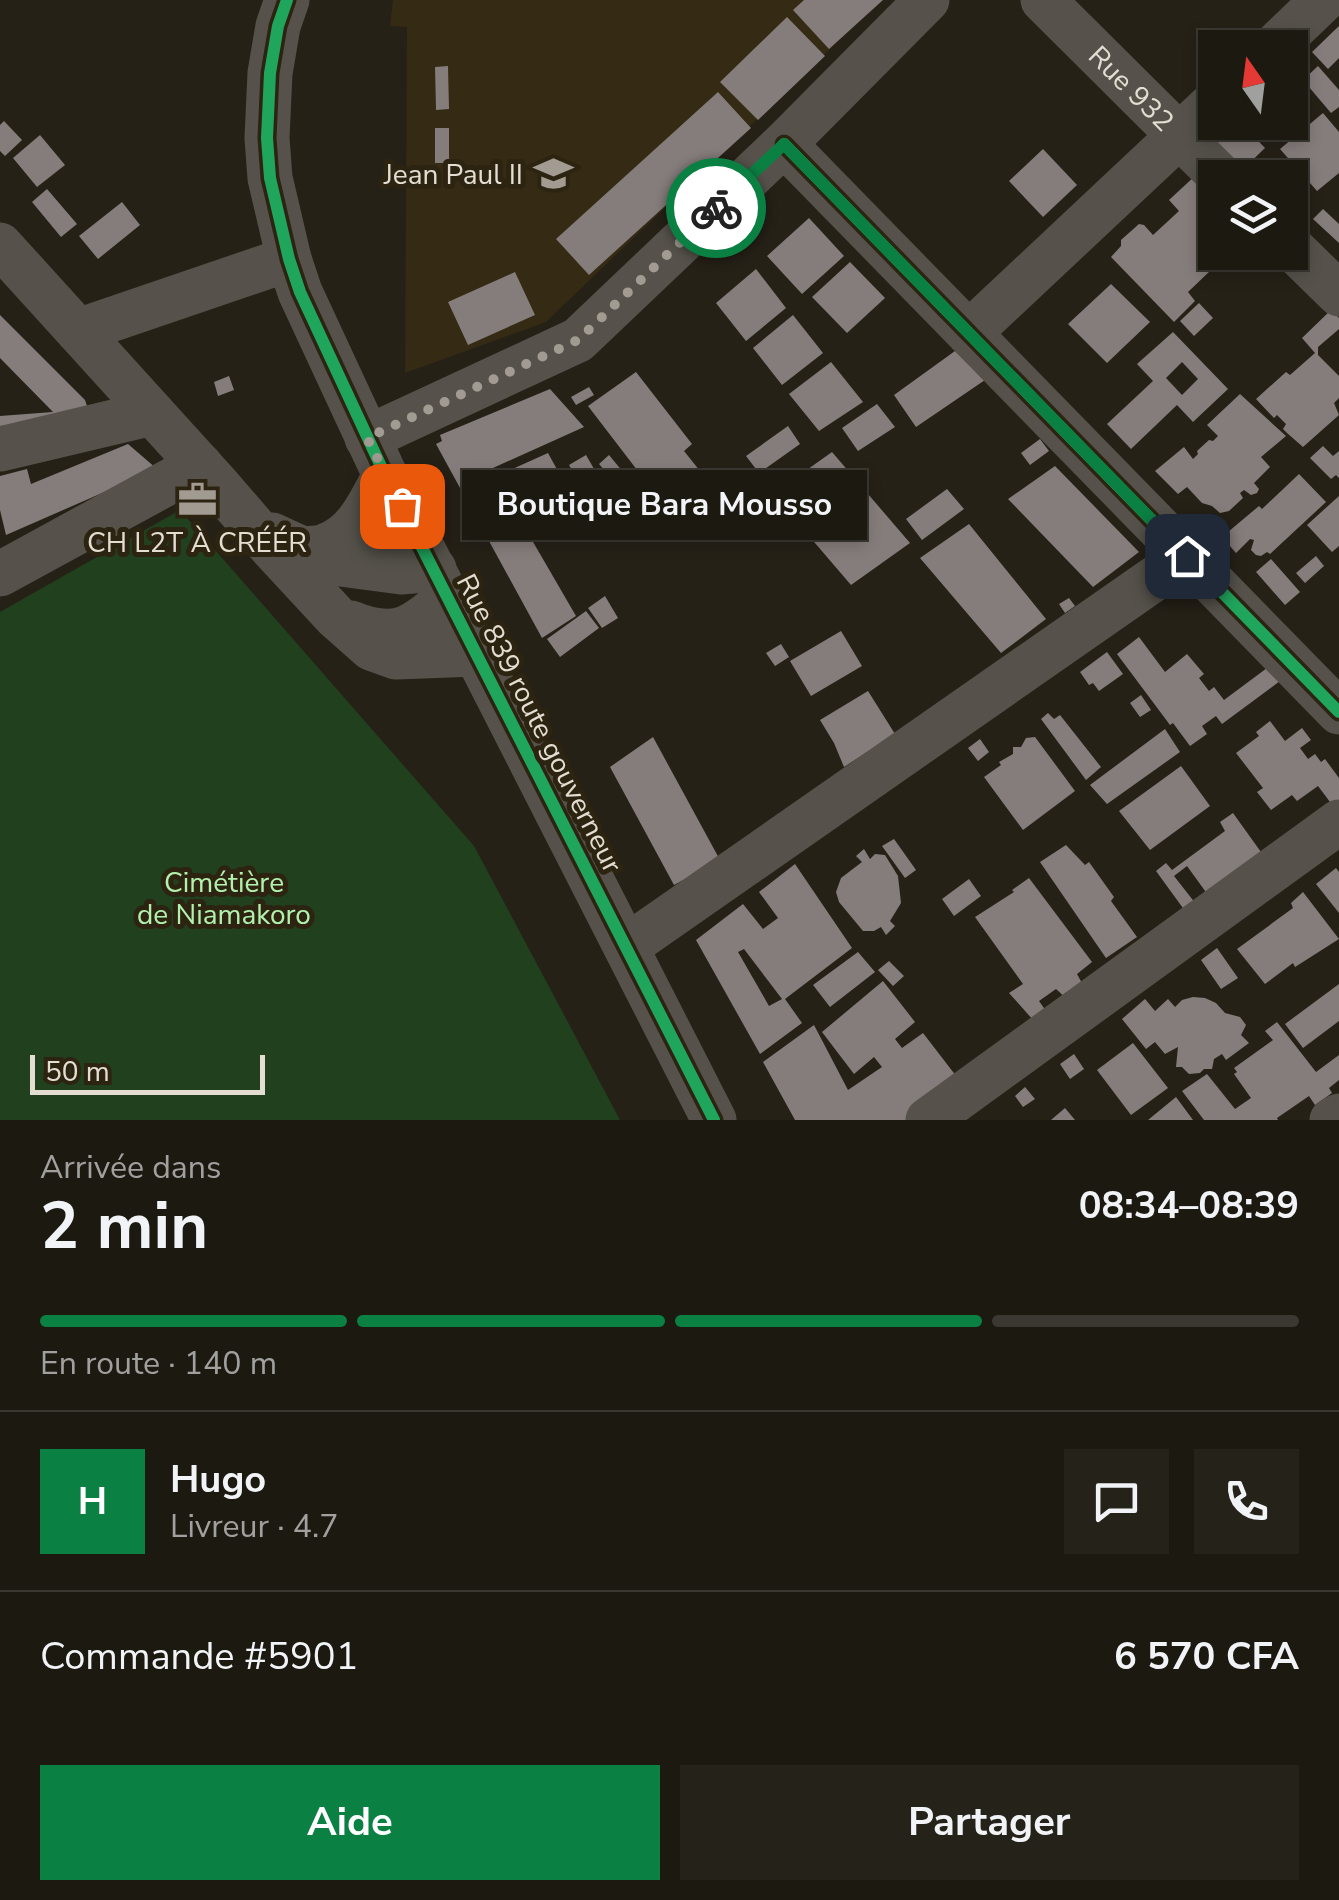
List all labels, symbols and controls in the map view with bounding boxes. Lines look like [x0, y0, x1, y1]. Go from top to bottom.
north arrow [1198, 30, 1308, 140]
map controls [1198, 30, 1308, 270]
street label: Rue 932 [1080, 38, 1182, 140]
school or university icon: Jean Paul II [532, 153, 574, 195]
place label: Jean Paul II [383, 156, 523, 194]
courier [666, 158, 766, 258]
button: layers [1198, 160, 1308, 270]
icon: bike [689, 181, 744, 236]
pin [360, 464, 445, 549]
callout: Boutique Bara Mousso [462, 471, 867, 541]
office icon: CH L2T À CRÉÉR [176, 479, 218, 521]
icon: bag [375, 479, 430, 534]
text: Boutique Bara Mousso [497, 483, 832, 526]
pin [1145, 514, 1230, 599]
place label: CH L2T À CRÉÉR [87, 524, 307, 562]
icon: home [1160, 529, 1215, 584]
street label: Rue 839 route gouverneur [447, 568, 631, 879]
park label: Cimétière de Niamakoro [137, 864, 311, 934]
scale bar [30, 1050, 265, 1094]
text: 50 m [45, 1053, 110, 1091]
text: Arrivée dans [40, 1146, 221, 1189]
text: 08:34–08:39 [1079, 1180, 1299, 1231]
text: 2 min [40, 1182, 208, 1271]
text: En route · 140 m [40, 1342, 277, 1385]
button: chat [1064, 1449, 1169, 1554]
button: phone [1194, 1449, 1299, 1554]
text: Hugo [170, 1454, 266, 1505]
text: H [78, 1476, 107, 1527]
text: Livreur · 4.7 [170, 1505, 338, 1548]
text: Commande #5901 [40, 1631, 358, 1682]
text: 6 570 CFA [1114, 1631, 1299, 1682]
button: Aide [40, 1765, 660, 1880]
button: Partager [680, 1765, 1299, 1880]

